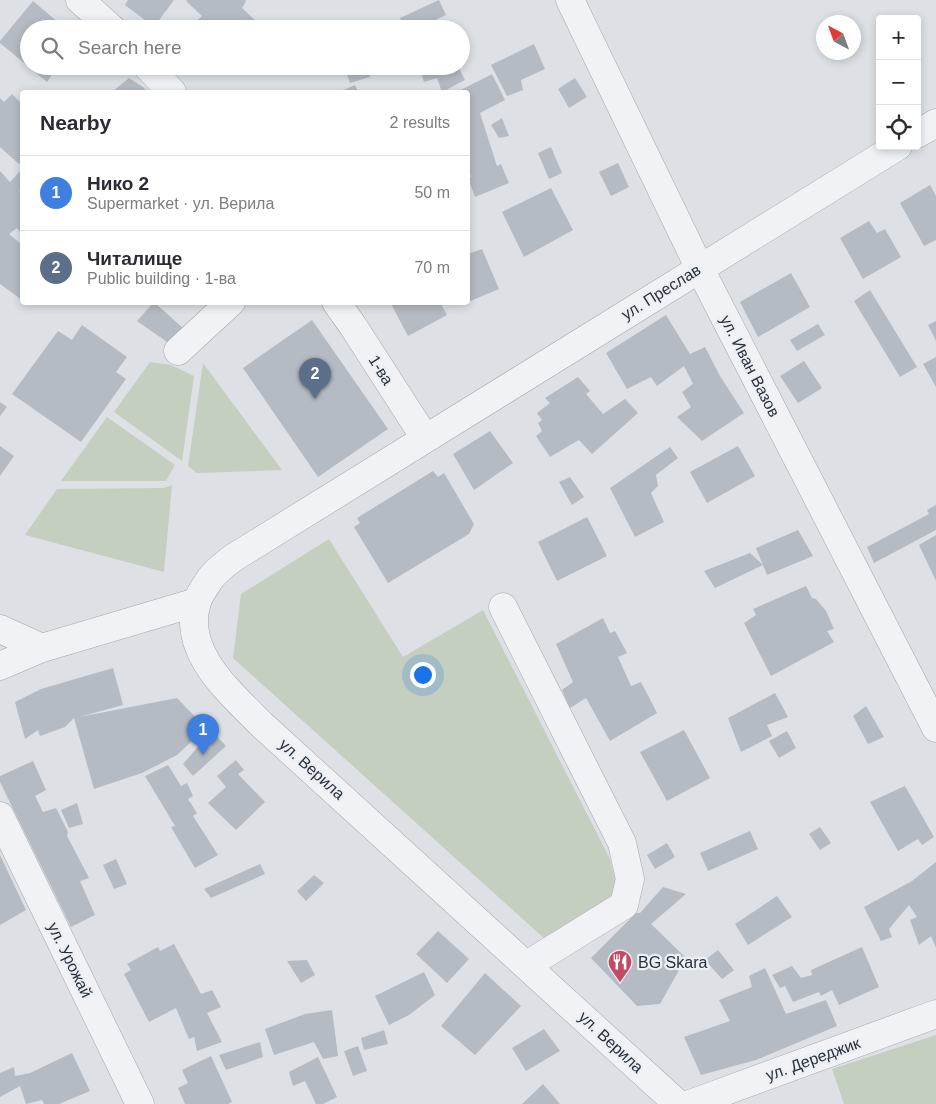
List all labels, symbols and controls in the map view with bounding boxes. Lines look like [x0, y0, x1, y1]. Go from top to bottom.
north arrow [816, 15, 861, 60]
map controls [876, 15, 921, 150]
button: + [876, 15, 921, 60]
search box [20, 20, 470, 75]
icon: search [38, 34, 66, 62]
text: Search here [78, 37, 182, 58]
button: − [876, 60, 921, 105]
button: locate [876, 105, 921, 150]
text: Nearby [40, 111, 111, 134]
text: 2 results [390, 114, 450, 131]
text: Нико 2 [87, 173, 149, 194]
text: 1 [52, 184, 60, 201]
text: 50 m [414, 184, 450, 201]
text: Supermarket · ул. Верила [87, 195, 274, 212]
text: Читалище [87, 248, 182, 269]
text: 2 [52, 259, 60, 276]
text: 70 m [414, 259, 450, 276]
street label: ул. Преслав [618, 261, 704, 323]
text: Public building · 1-ва [87, 270, 236, 287]
street label: ул. Иван Вазов [717, 312, 783, 420]
street label: 1-ва [365, 352, 397, 388]
pin: 2 [299, 358, 331, 399]
your location [410, 662, 436, 688]
pin: 1 [187, 714, 219, 755]
street label: ул. Верила [276, 735, 348, 803]
street label: ул. Урожай [45, 920, 95, 1000]
restaurant icon: BG Skara [607, 949, 633, 983]
place label: BG Skara [638, 954, 707, 971]
street label: ул. Верила [575, 1008, 647, 1076]
street label: ул. Дереджик [764, 1034, 863, 1084]

